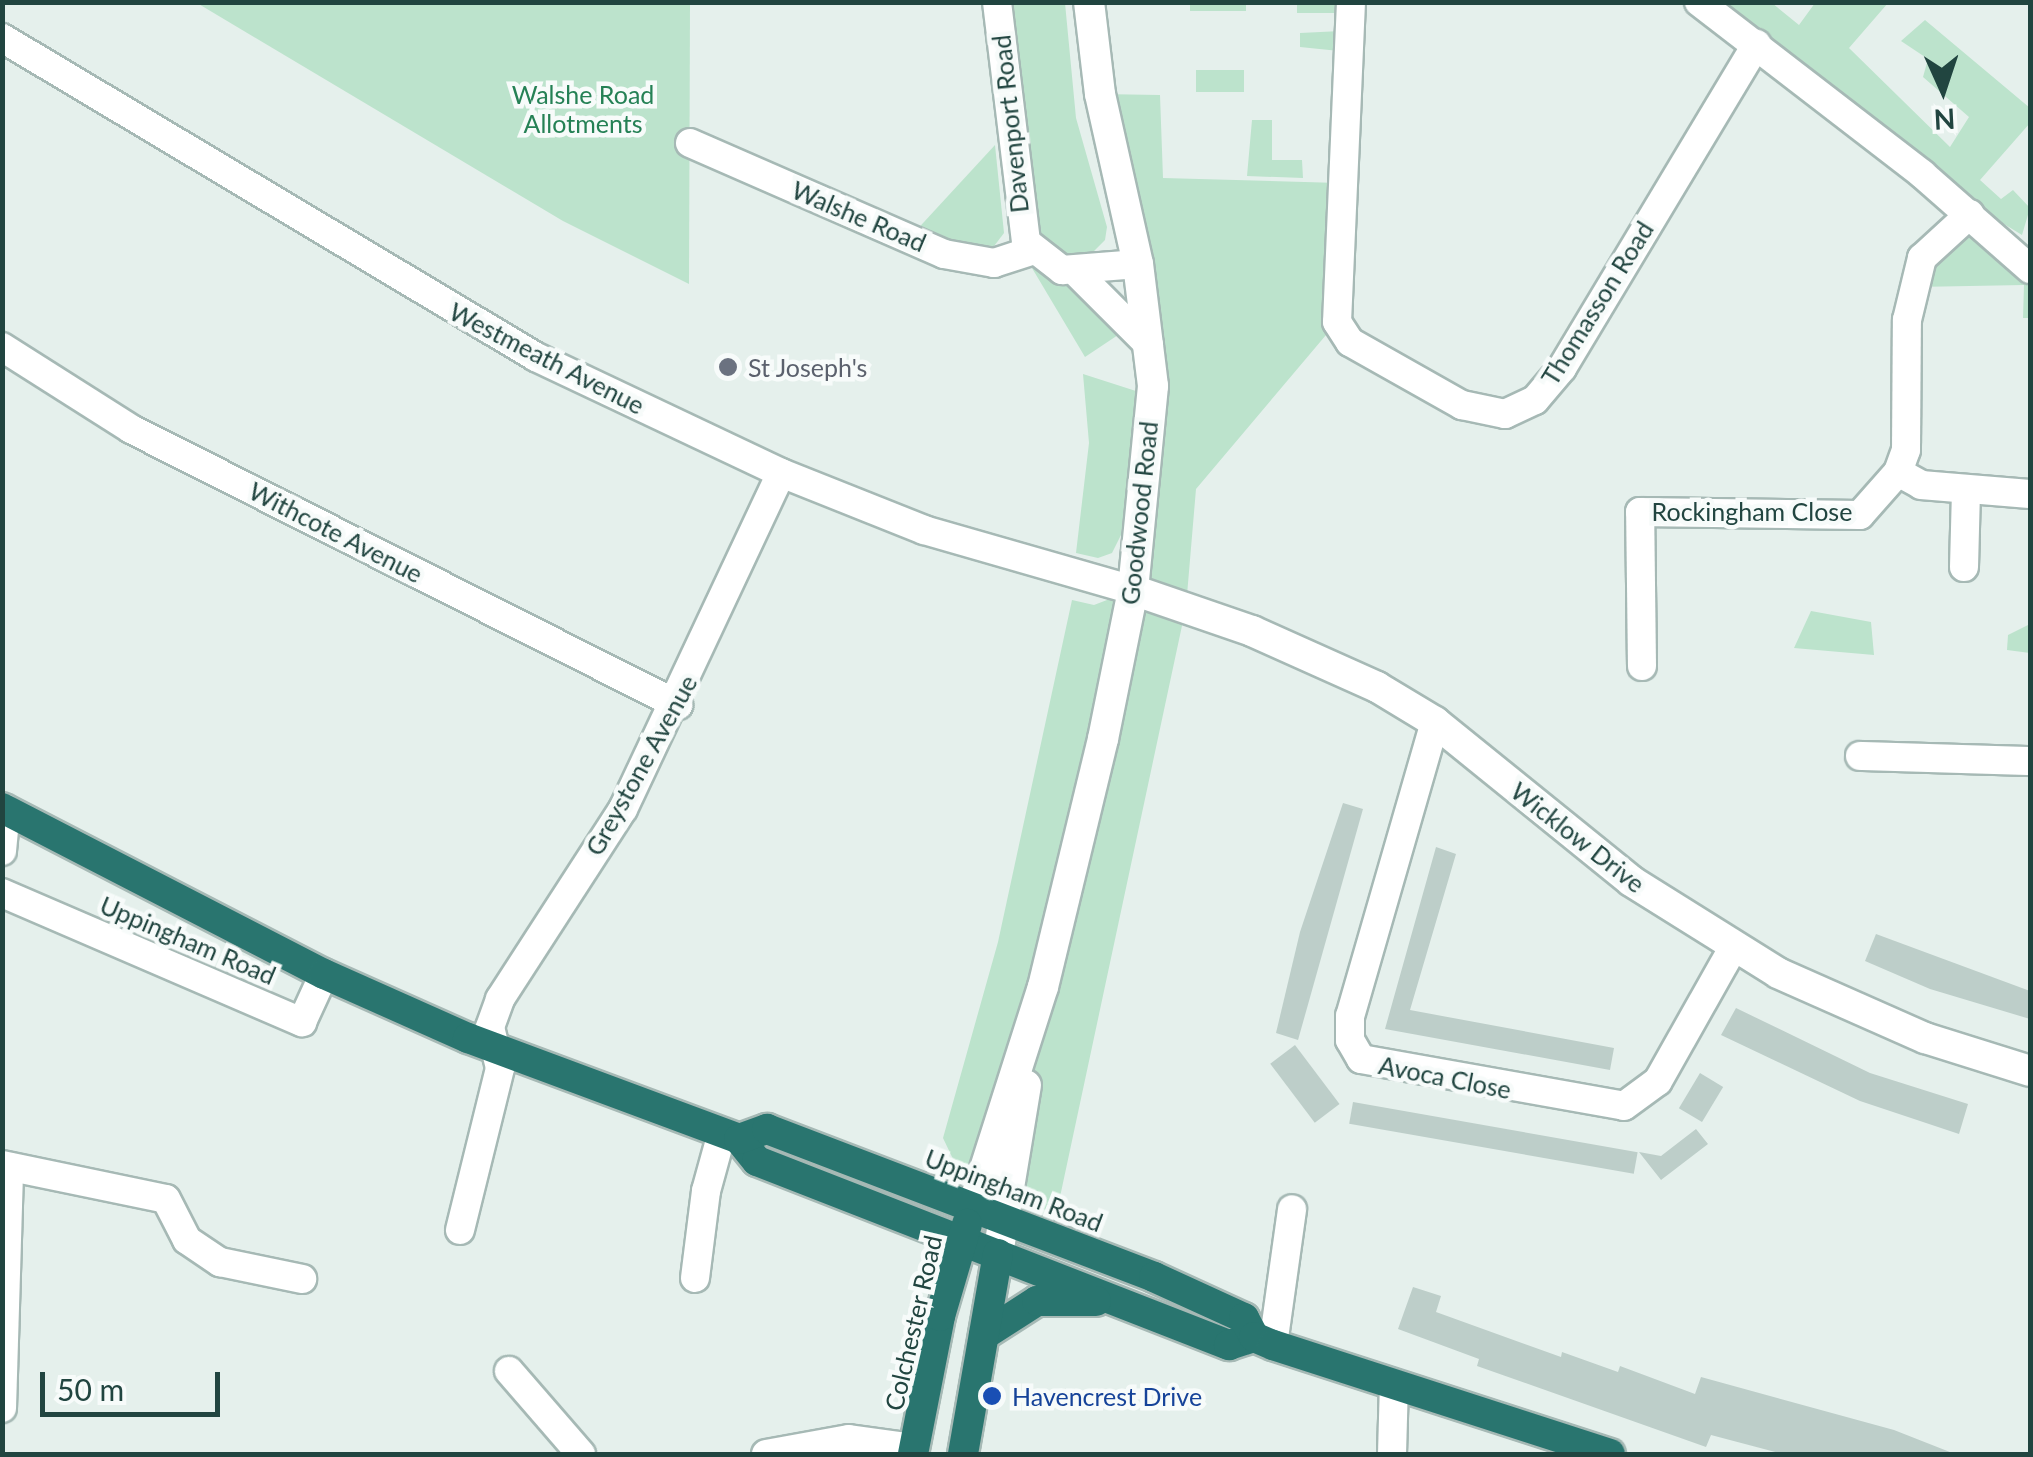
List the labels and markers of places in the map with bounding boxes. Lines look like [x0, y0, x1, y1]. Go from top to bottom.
place label: St Joseph's [748, 352, 868, 382]
marker: St Joseph's [717, 356, 739, 378]
place label: Havencrest Drive [1012, 1381, 1202, 1411]
marker: Havencrest Drive [981, 1385, 1003, 1407]

